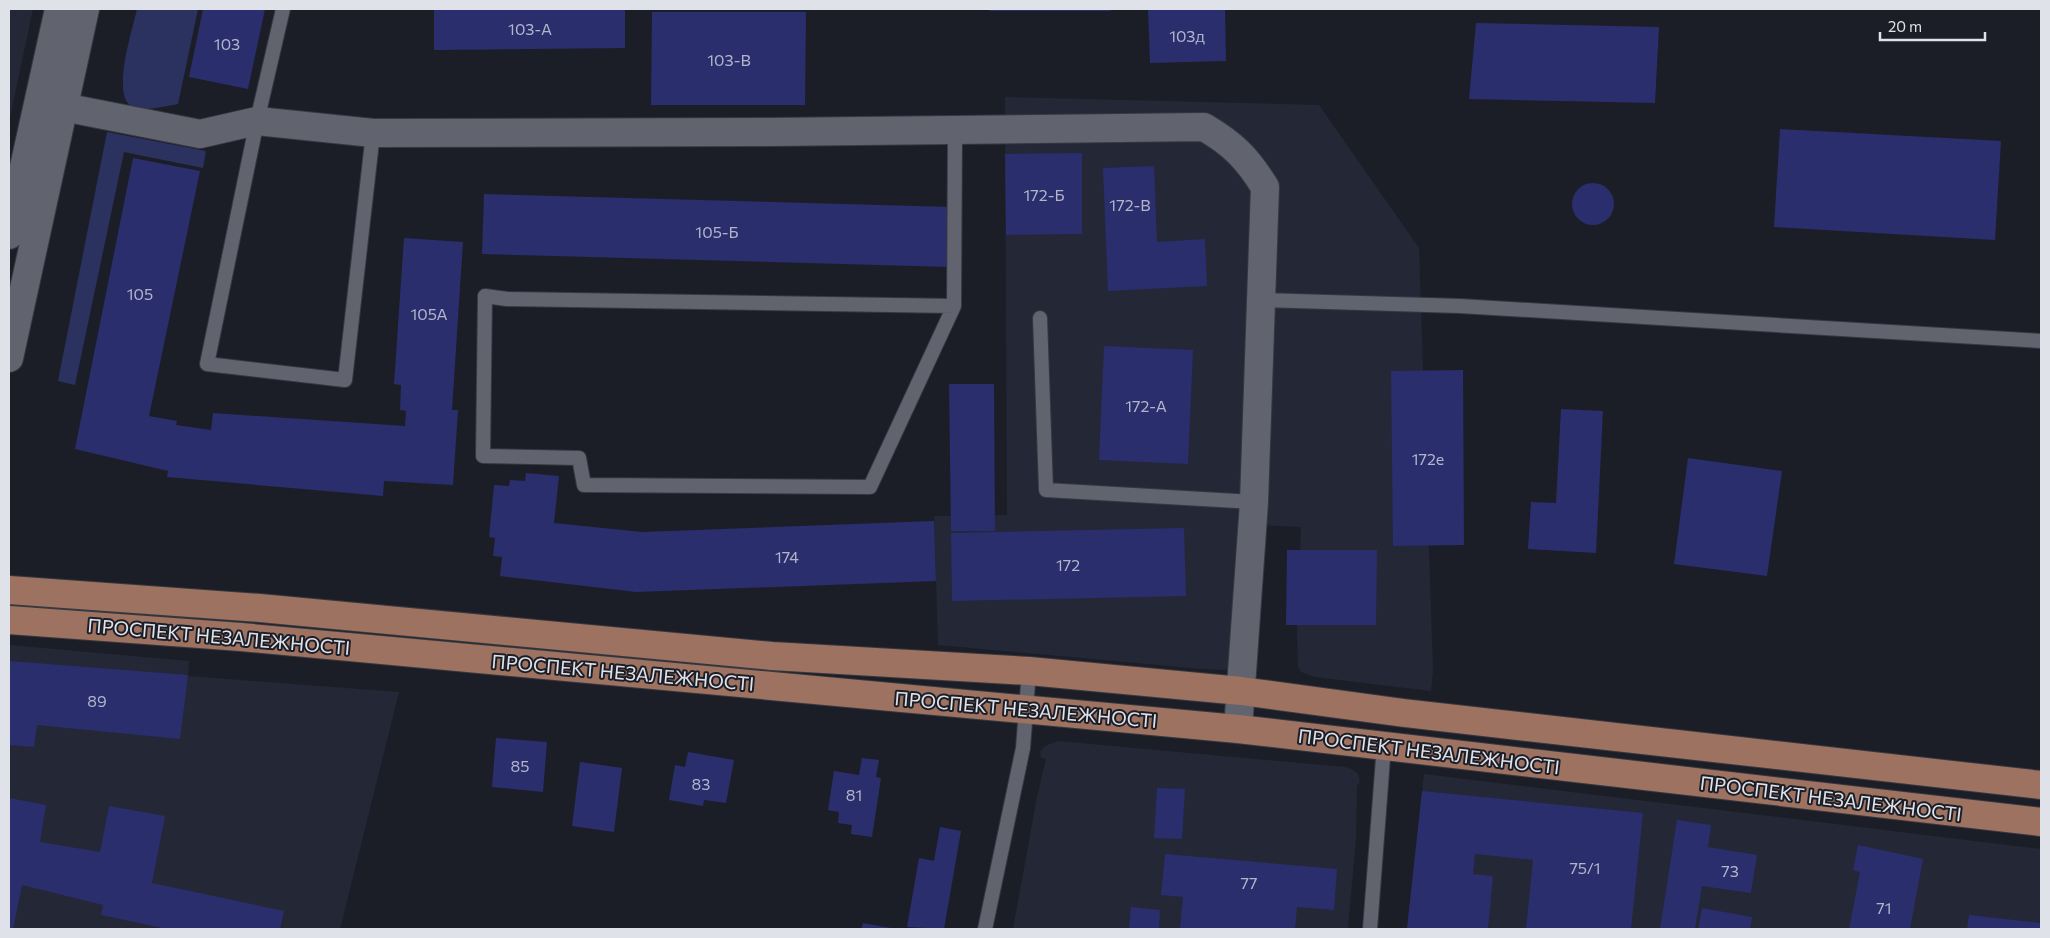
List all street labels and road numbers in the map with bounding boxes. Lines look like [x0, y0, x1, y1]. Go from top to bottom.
street label: ПРОСПЕКТ НЕЗАЛЕЖНОСТІ [87, 613, 351, 659]
street label: ПРОСПЕКТ НЕЗАЛЕЖНОСТІ [491, 649, 755, 695]
street label: ПРОСПЕКТ НЕЗАЛЕЖНОСТІ [894, 686, 1158, 732]
street label: ПРОСПЕКТ НЕЗАЛЕЖНОСТІ [1297, 724, 1561, 778]
street label: ПРОСПЕКТ НЕЗАЛЕЖНОСТІ [1699, 771, 1963, 825]

